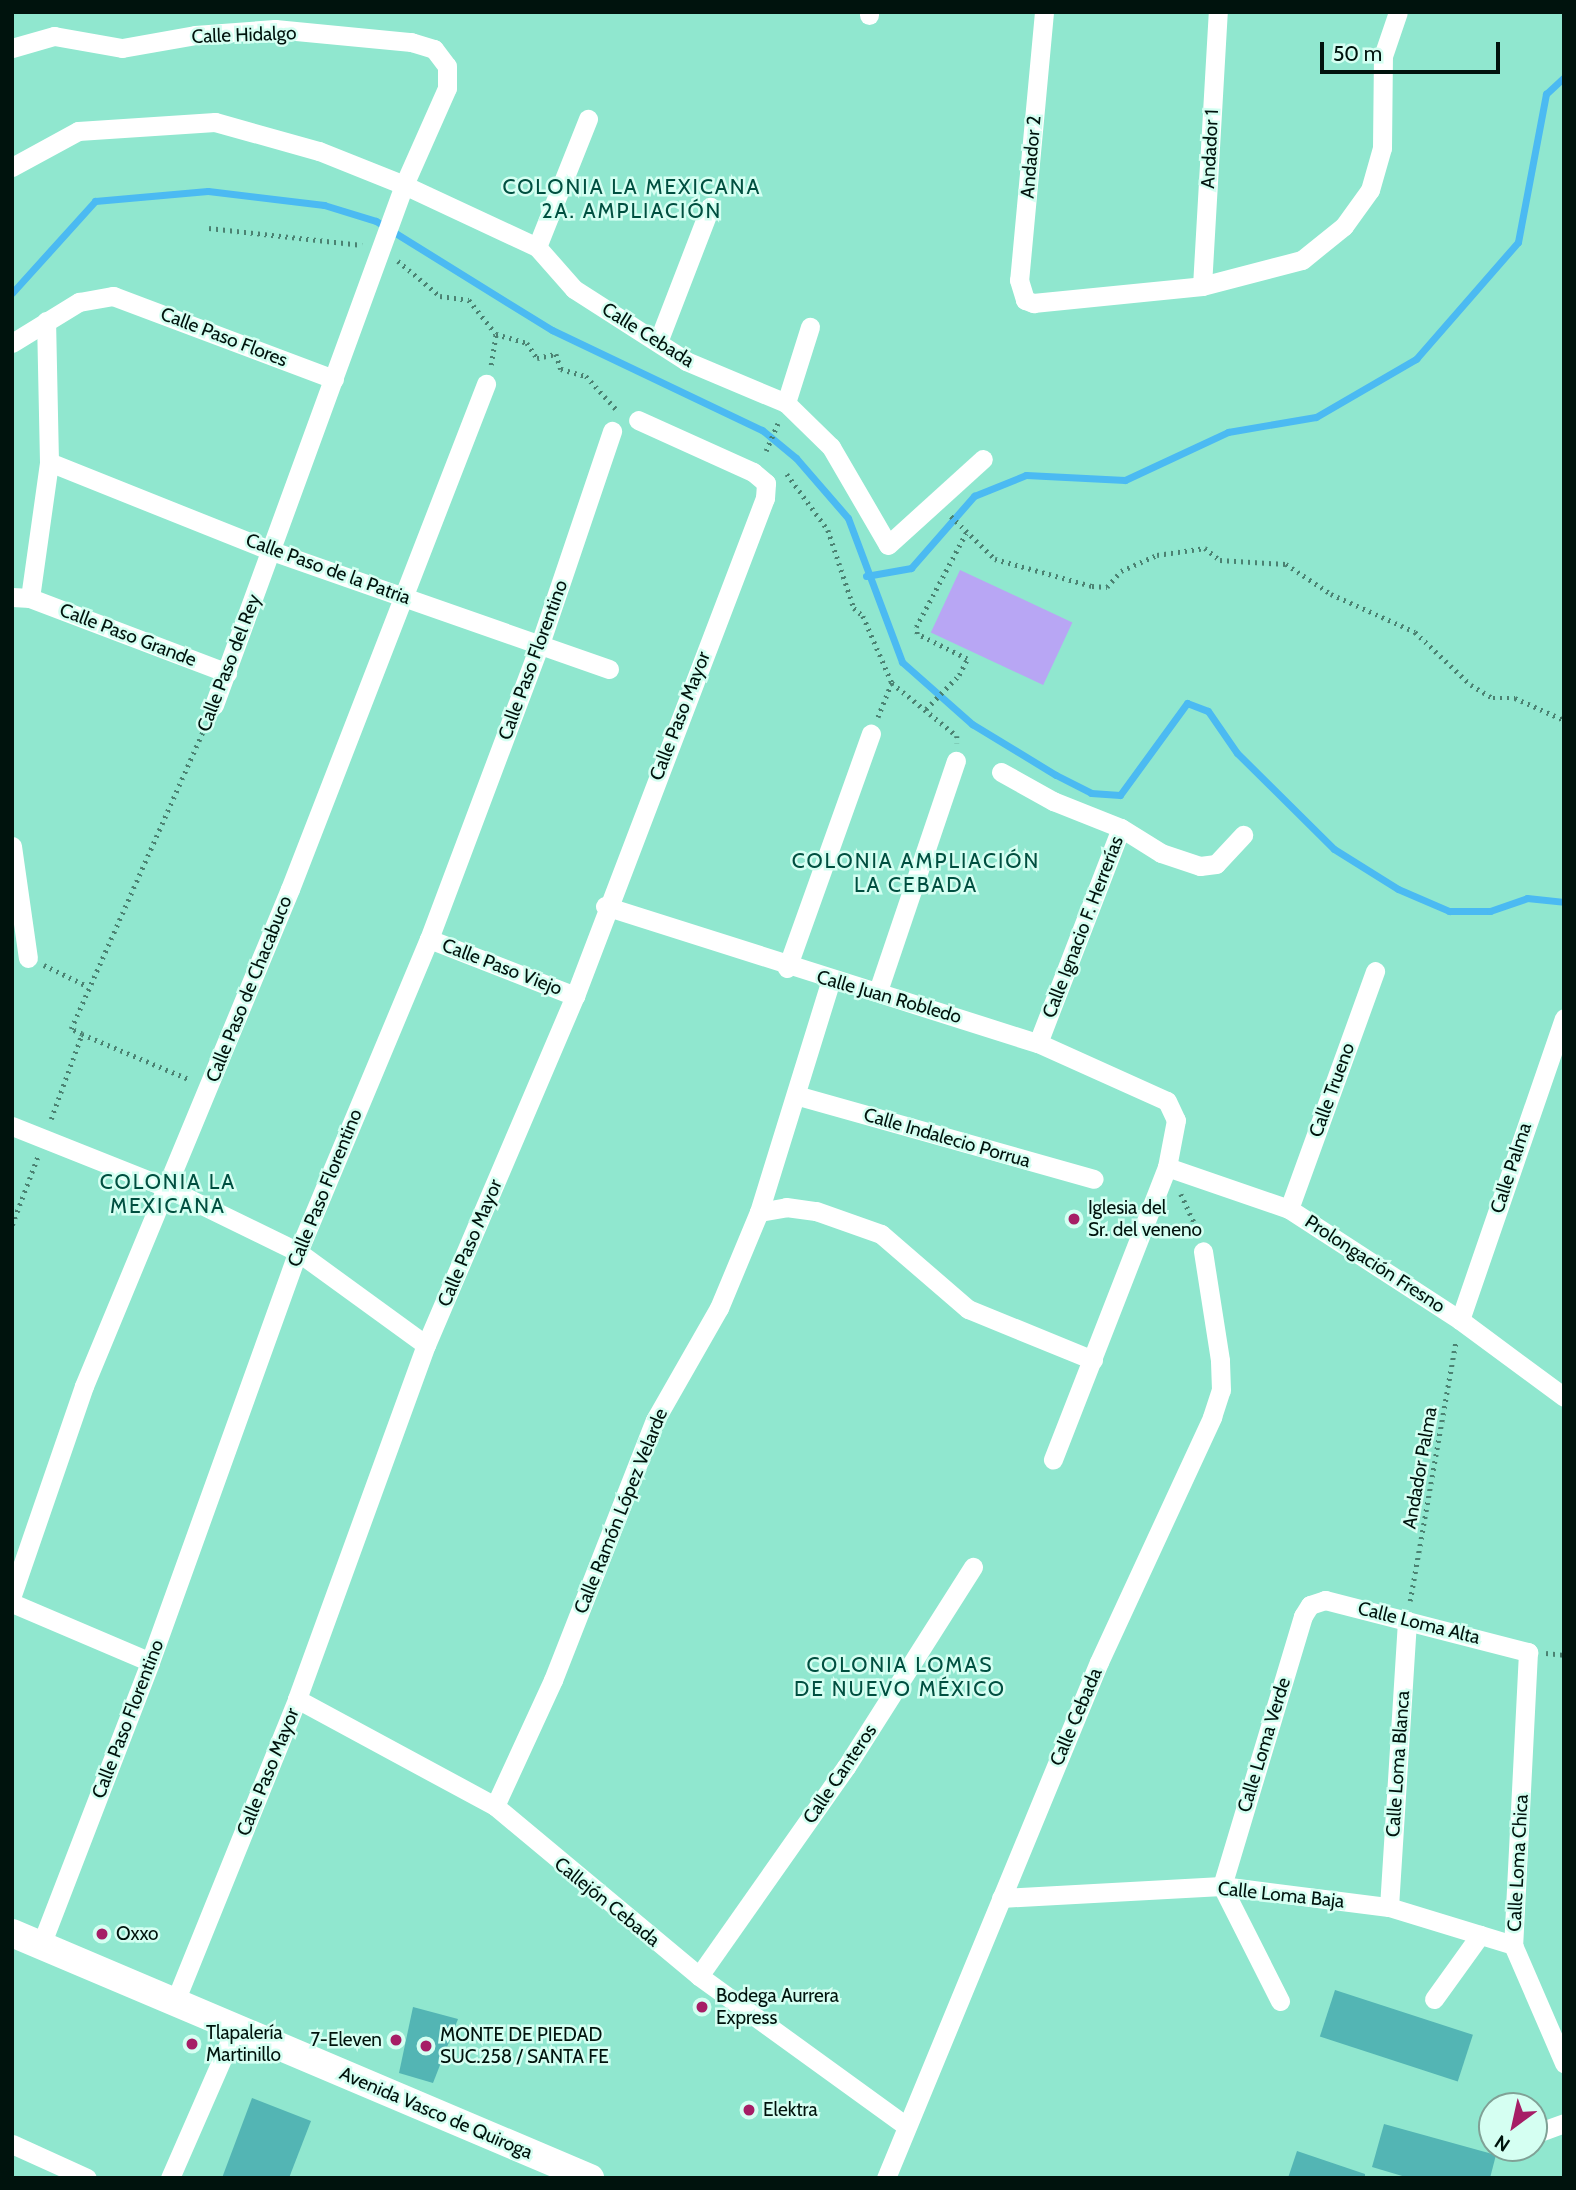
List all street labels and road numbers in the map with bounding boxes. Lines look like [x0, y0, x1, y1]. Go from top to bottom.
street label: Calle Hidalgo [191, 22, 297, 48]
street label: Andador 1 [1197, 109, 1223, 189]
street label: Andador 2 [1016, 115, 1046, 199]
street label: Calle Cebada [598, 298, 698, 372]
street label: Calle Paso Flores [157, 302, 291, 372]
street label: Calle Paso de la Patria [243, 529, 413, 609]
street label: Calle Paso Florentino [494, 577, 572, 743]
street label: Calle Paso del Rey [192, 591, 266, 735]
street label: Calle Paso Grande [56, 598, 200, 672]
street label: Calle Paso Mayor [645, 648, 715, 784]
street label: Calle Ignacio F. Herrerías [1038, 833, 1128, 1021]
street label: Calle Paso de Chacabuco [201, 893, 297, 1085]
street label: Calle Paso Viejo [439, 934, 565, 1000]
street label: Calle Juan Robledo [814, 965, 964, 1029]
street label: Calle Trueno [1304, 1040, 1360, 1140]
street label: Calle Indalecio Porrua [861, 1103, 1033, 1173]
street label: Calle Paso Florentino [283, 1106, 367, 1270]
street label: Calle Palma [1486, 1120, 1536, 1216]
street label: Calle Paso Mayor [433, 1176, 507, 1310]
street label: Prolongación Fresno [1301, 1210, 1449, 1318]
street label: Calle Ramón López Velarde [569, 1405, 673, 1617]
street label: Andador Palma [1398, 1405, 1442, 1531]
street label: Calle Loma Alta [1356, 1597, 1482, 1649]
street label: Calle Paso Florentino [87, 1636, 169, 1802]
street label: Calle Cebada [1045, 1665, 1107, 1769]
street label: Calle Loma Verde [1233, 1675, 1295, 1815]
street label: Calle Loma Blanca [1382, 1690, 1414, 1838]
street label: Calle Paso Mayor [232, 1705, 304, 1839]
street label: Calle Canteros [798, 1720, 882, 1828]
street label: Calle Loma Chica [1503, 1794, 1533, 1932]
street label: Callejón Cebada [550, 1852, 664, 1952]
street label: Calle Loma Baja [1217, 1877, 1345, 1913]
street label: Avenida Vasco de Quiroga [336, 2062, 536, 2164]

